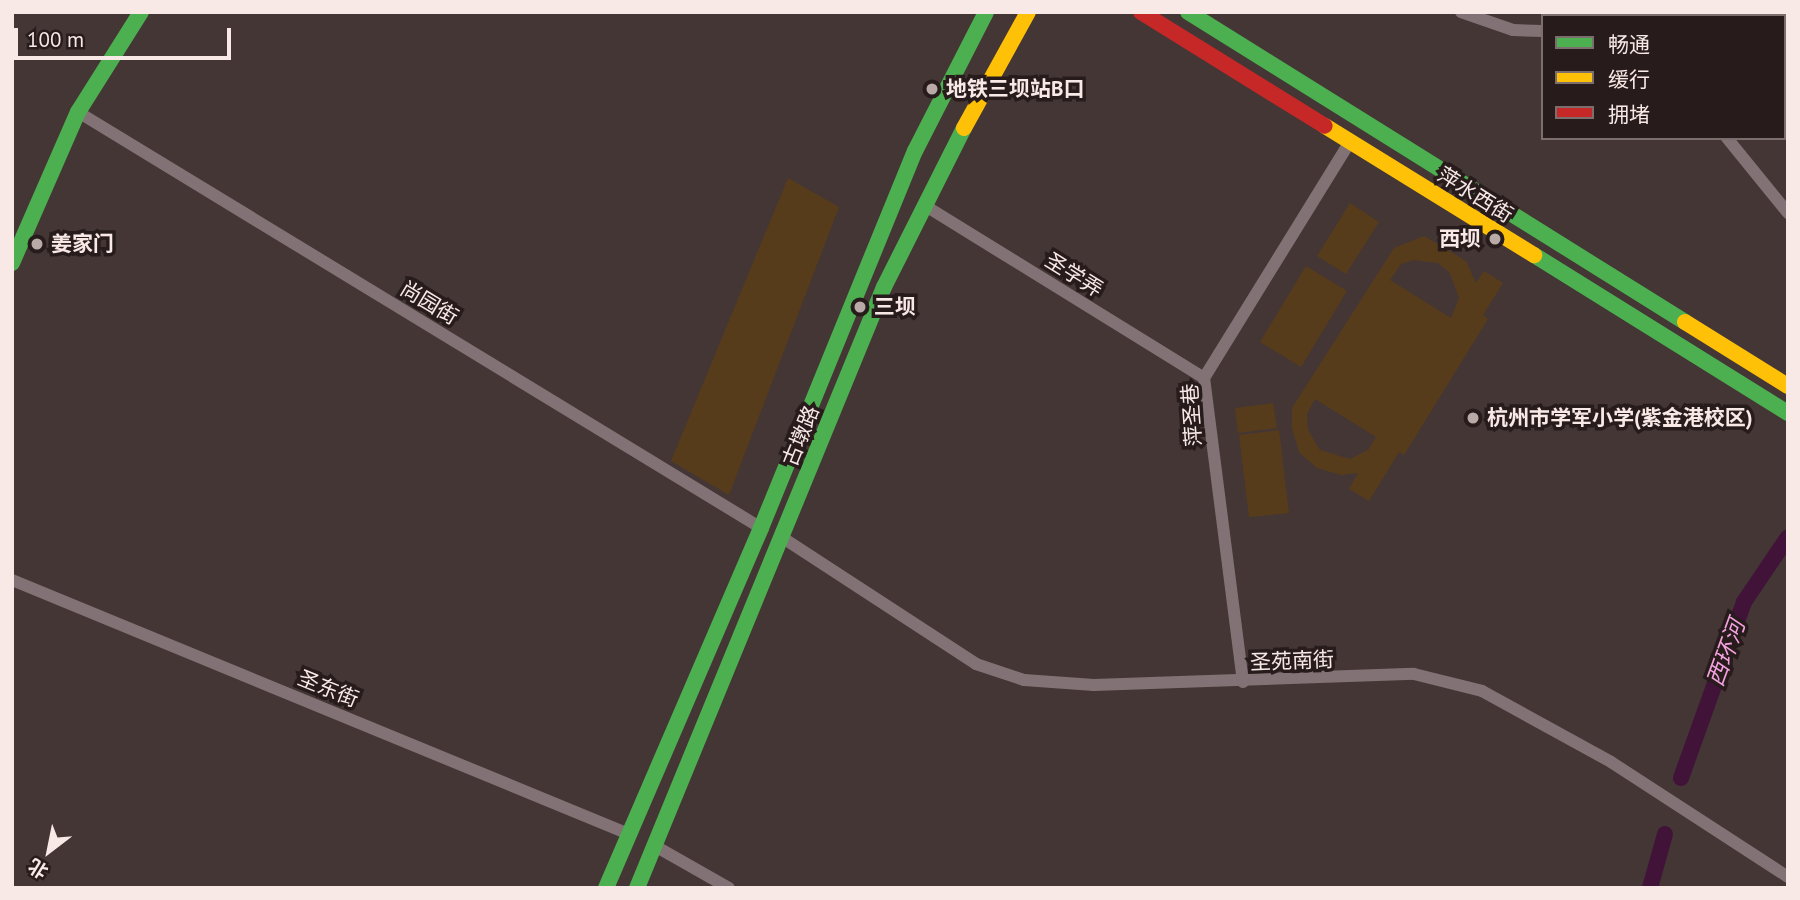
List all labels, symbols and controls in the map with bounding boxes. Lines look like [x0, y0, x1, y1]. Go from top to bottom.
scale bar [18, 14, 234, 58]
legend [1541, 14, 1786, 140]
text: 100 m [27, 26, 84, 53]
text: 畅通 [1608, 31, 1650, 58]
text: 缓行 [1608, 66, 1650, 93]
place label: 地铁三坝站B口 [946, 76, 1084, 102]
marker: 地铁三坝站B口 [924, 81, 940, 97]
text: 拥堵 [1608, 101, 1650, 128]
street label: 萍水西街 [1433, 162, 1517, 228]
place label: 西坝 [1439, 226, 1481, 252]
place label: 姜家门 [51, 231, 114, 257]
marker: 西坝 [1487, 231, 1503, 247]
marker: 姜家门 [29, 236, 45, 252]
street label: 圣学弄 [1041, 248, 1107, 302]
street label: 尚园街 [396, 276, 462, 330]
place label: 三坝 [874, 294, 916, 320]
marker: 三坝 [852, 299, 868, 315]
street label: 萍圣巷 [1177, 383, 1207, 447]
street label: 古墩路 [778, 402, 824, 470]
place label: 杭州市学军小学(紫金港校区) [1487, 405, 1753, 431]
marker: 杭州市学军小学(紫金港校区) [1465, 410, 1481, 426]
water label: 西环河 [1701, 616, 1751, 690]
street label: 圣苑南街 [1250, 647, 1334, 675]
street label: 圣东街 [294, 666, 362, 712]
north arrow [14, 816, 84, 886]
text: 北 [23, 854, 52, 884]

